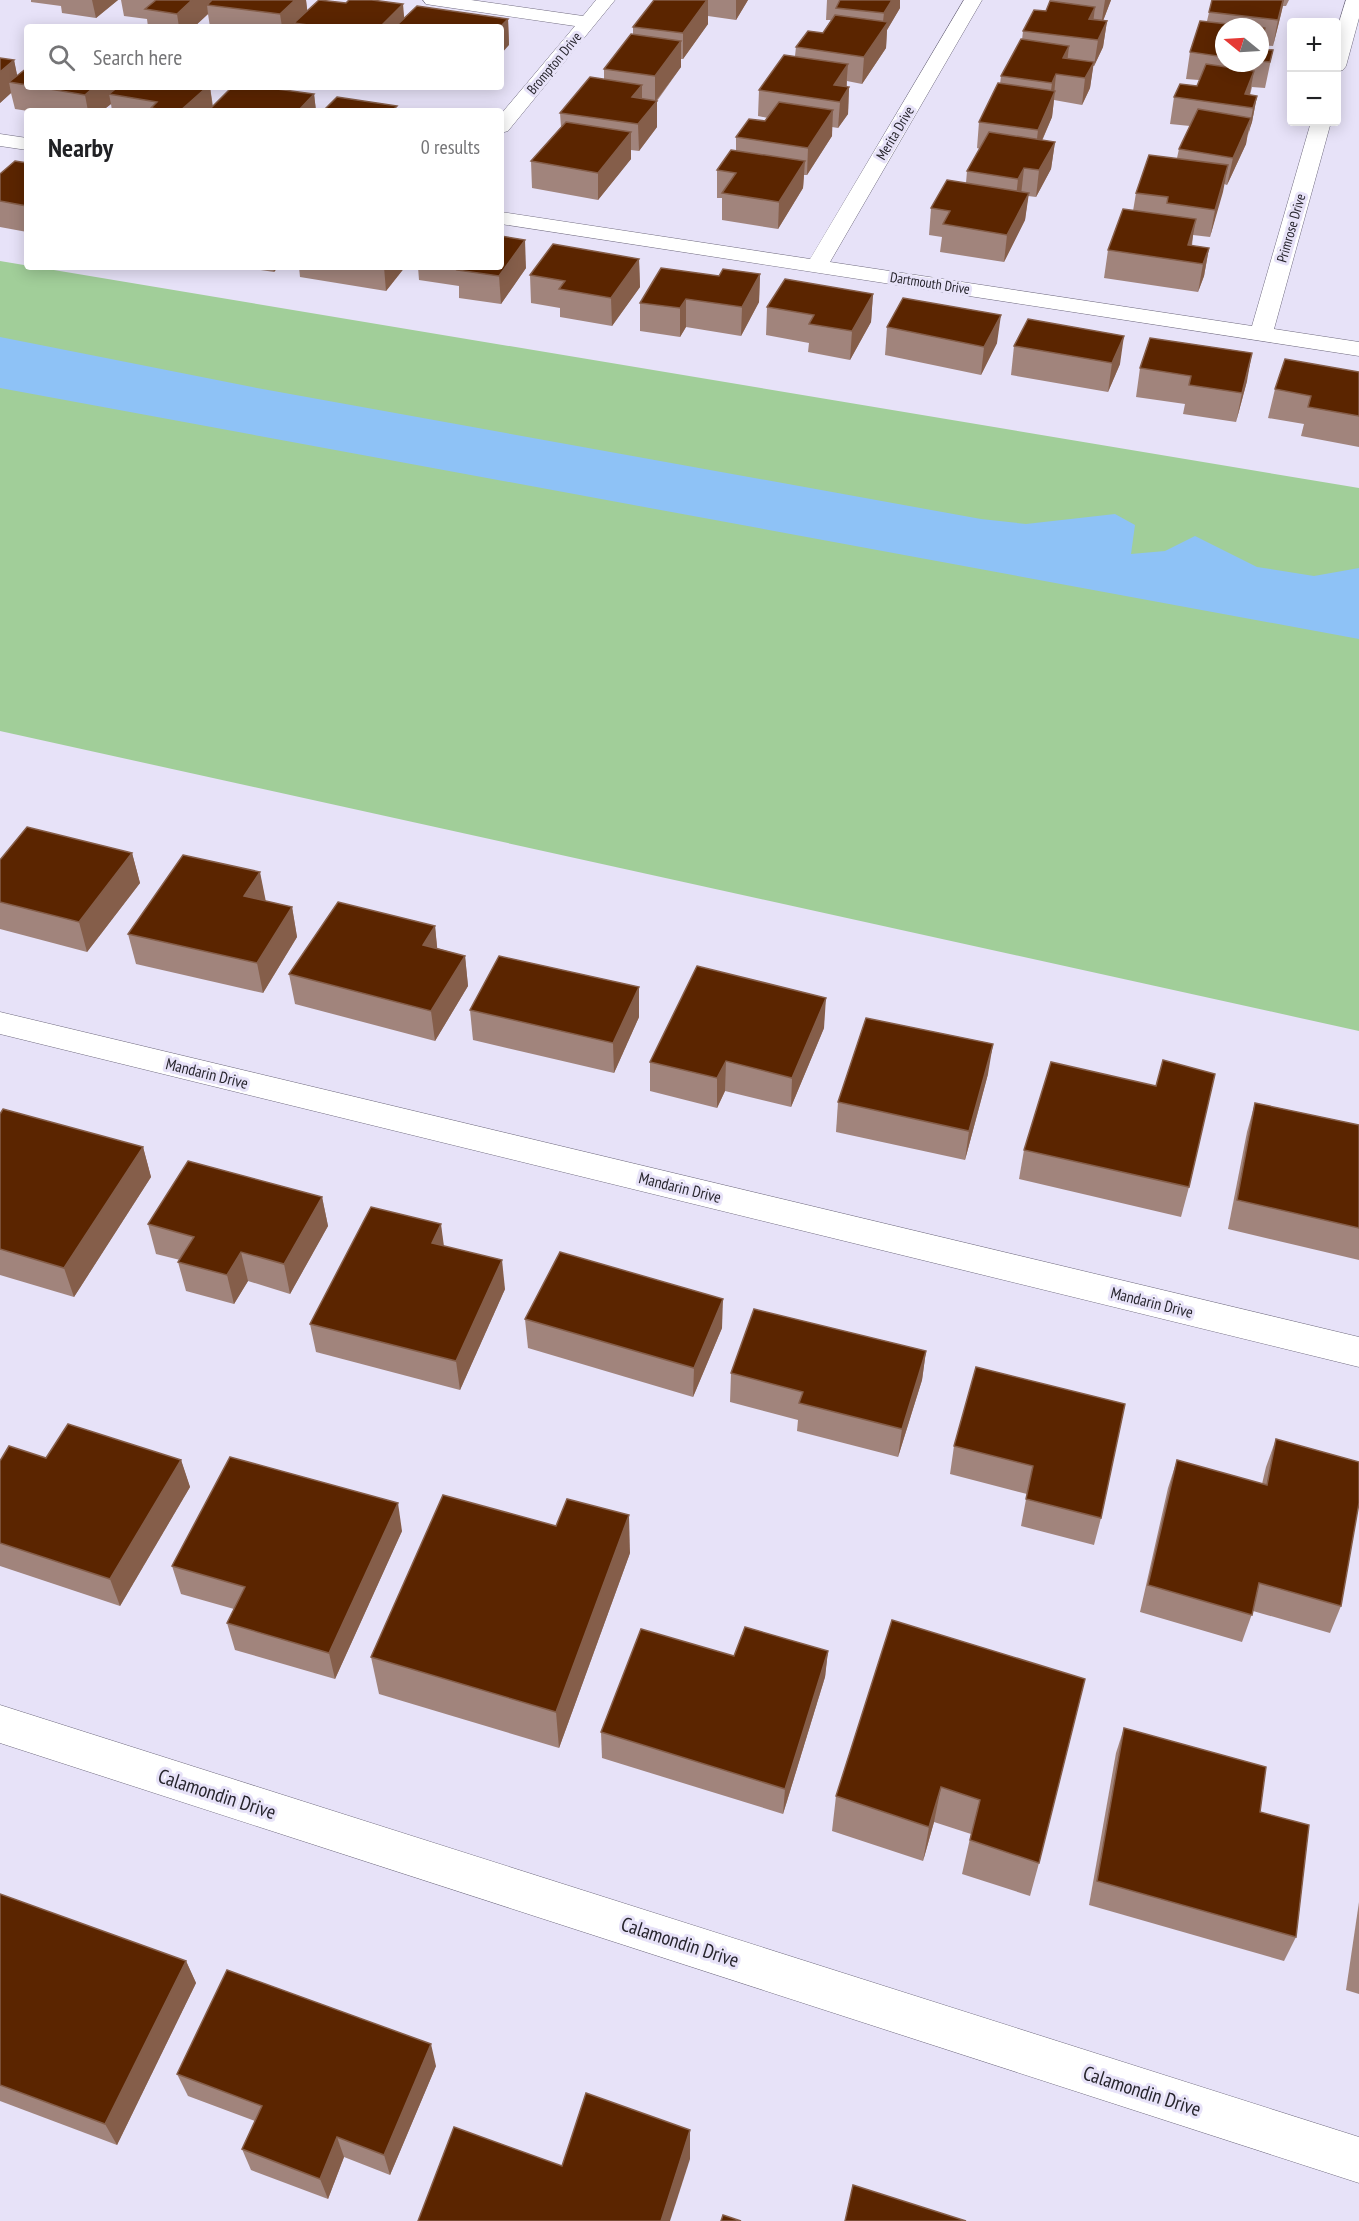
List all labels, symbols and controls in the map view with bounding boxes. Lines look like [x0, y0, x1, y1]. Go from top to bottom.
north arrow [1215, 18, 1269, 72]
map controls [1287, 18, 1341, 126]
button: + [1287, 18, 1341, 72]
search box [24, 24, 504, 90]
street label: Brompton Drive [523, 28, 585, 98]
icon: search [45, 41, 78, 74]
text: Search here [93, 43, 182, 71]
button: − [1287, 72, 1341, 126]
street label: Merita Drive [872, 103, 918, 163]
text: Nearby [48, 131, 113, 164]
text: 0 results [421, 134, 480, 160]
street label: Primrose Drive [1273, 191, 1309, 264]
street label: Dartmouth Drive [889, 268, 971, 298]
street label: Mandarin Drive [164, 1053, 250, 1093]
street label: Mandarin Drive [637, 1167, 723, 1207]
street label: Mandarin Drive [1109, 1282, 1195, 1322]
street label: Calamondin Drive [155, 1763, 279, 1825]
street label: Calamondin Drive [618, 1911, 742, 1973]
street label: Calamondin Drive [1080, 2060, 1204, 2122]

